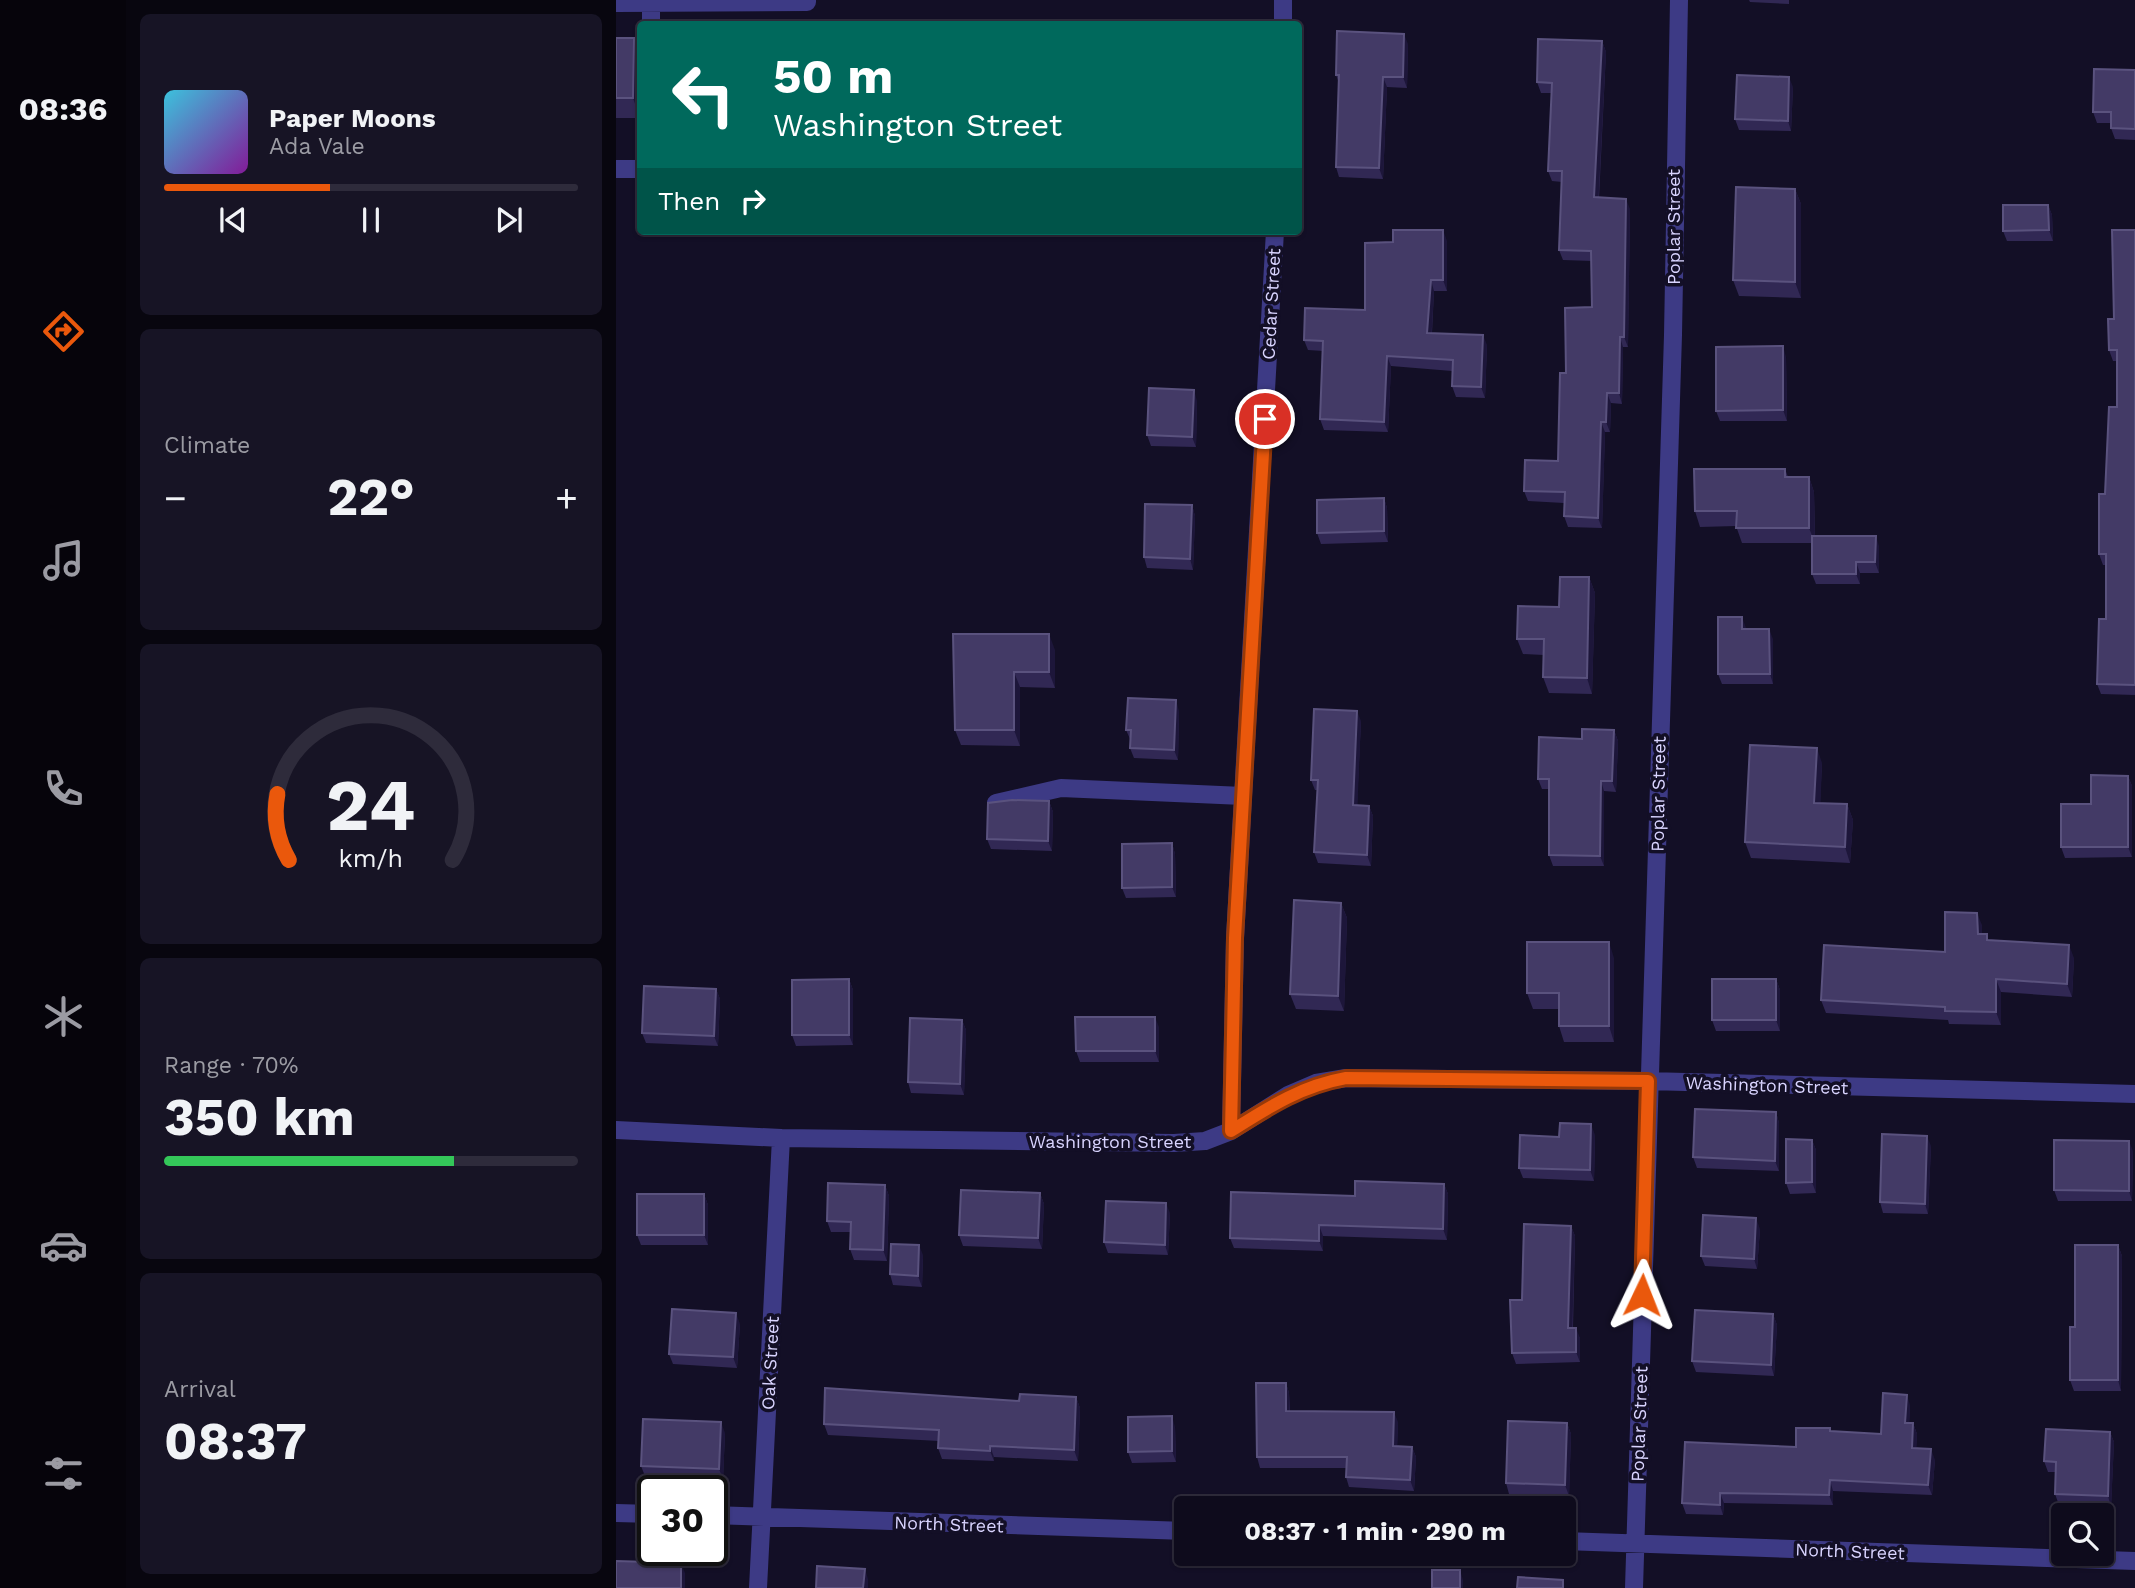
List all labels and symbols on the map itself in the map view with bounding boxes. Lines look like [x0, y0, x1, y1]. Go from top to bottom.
street label: Poplar Street [1663, 169, 1684, 285]
street label: Cedar Street [1258, 247, 1284, 360]
pin [1235, 389, 1295, 449]
street label: Poplar Street [1646, 735, 1670, 852]
street label: Washington Street [1685, 1072, 1849, 1098]
street label: Washington Street [1029, 1131, 1192, 1152]
position arrow [1605, 1258, 1679, 1332]
street label: Oak Street [757, 1315, 783, 1410]
street label: Poplar Street [1626, 1365, 1652, 1482]
speed limit sign: 30 [637, 1475, 728, 1566]
street label: North Street [894, 1512, 1005, 1536]
street label: North Street [1795, 1539, 1906, 1563]

